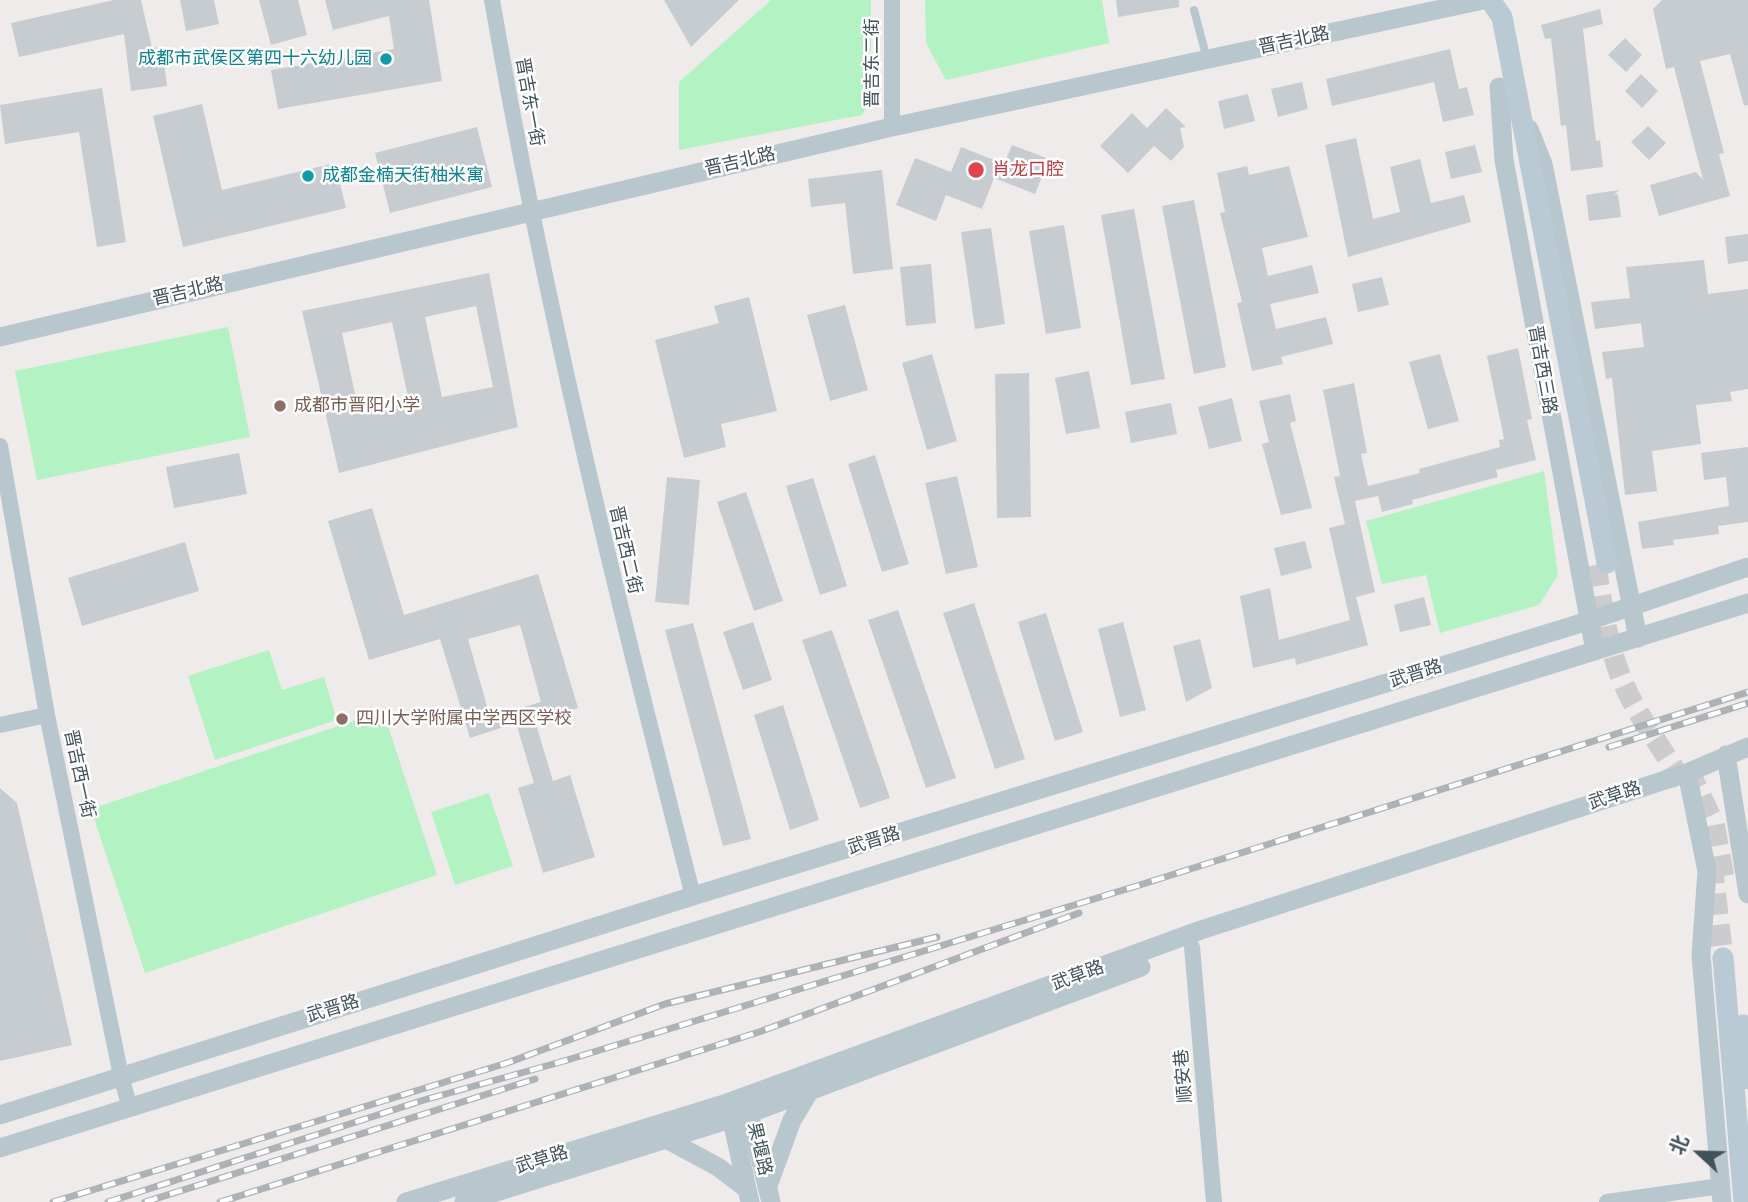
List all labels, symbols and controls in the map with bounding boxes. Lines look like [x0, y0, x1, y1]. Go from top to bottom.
street label: 晋吉东二街 [862, 18, 884, 108]
street label: 晋吉北路 [1257, 23, 1331, 59]
place label: 成都市武侯区第四十六幼儿园 [138, 48, 372, 70]
marker: 成都市武侯区第四十六幼儿园 [378, 51, 394, 67]
street label: 晋吉东一街 [511, 56, 547, 148]
street label: 晋吉北路 [702, 143, 778, 181]
place label: 肖龙口腔 [992, 159, 1064, 181]
marker: 肖龙口腔 [966, 160, 986, 180]
place label: 成都金楠天街柚米寓 [322, 165, 484, 187]
marker: 成都金楠天街柚米寓 [300, 168, 316, 184]
street label: 晋吉北路 [150, 273, 226, 311]
street label: 晋吉西三路 [1524, 324, 1560, 416]
place label: 成都市晋阳小学 [294, 395, 420, 417]
marker: 成都市晋阳小学 [272, 398, 288, 414]
street label: 晋吉西二街 [604, 504, 646, 596]
street label: 武晋路 [1387, 656, 1445, 692]
place label: 四川大学附属中学西区学校 [356, 708, 572, 730]
marker: 四川大学附属中学西区学校 [334, 711, 350, 727]
street label: 晋吉西一街 [59, 728, 99, 820]
street label: 武草路 [1586, 777, 1644, 815]
street label: 武晋路 [845, 823, 903, 859]
street label: 武草路 [1049, 957, 1107, 995]
street label: 武晋路 [304, 991, 362, 1027]
street label: 顺安巷 [1171, 1048, 1197, 1104]
north arrow [1664, 1118, 1734, 1188]
street label: 果堰路 [742, 1120, 776, 1178]
text: 北 [1666, 1132, 1692, 1158]
street label: 武草路 [513, 1142, 571, 1178]

